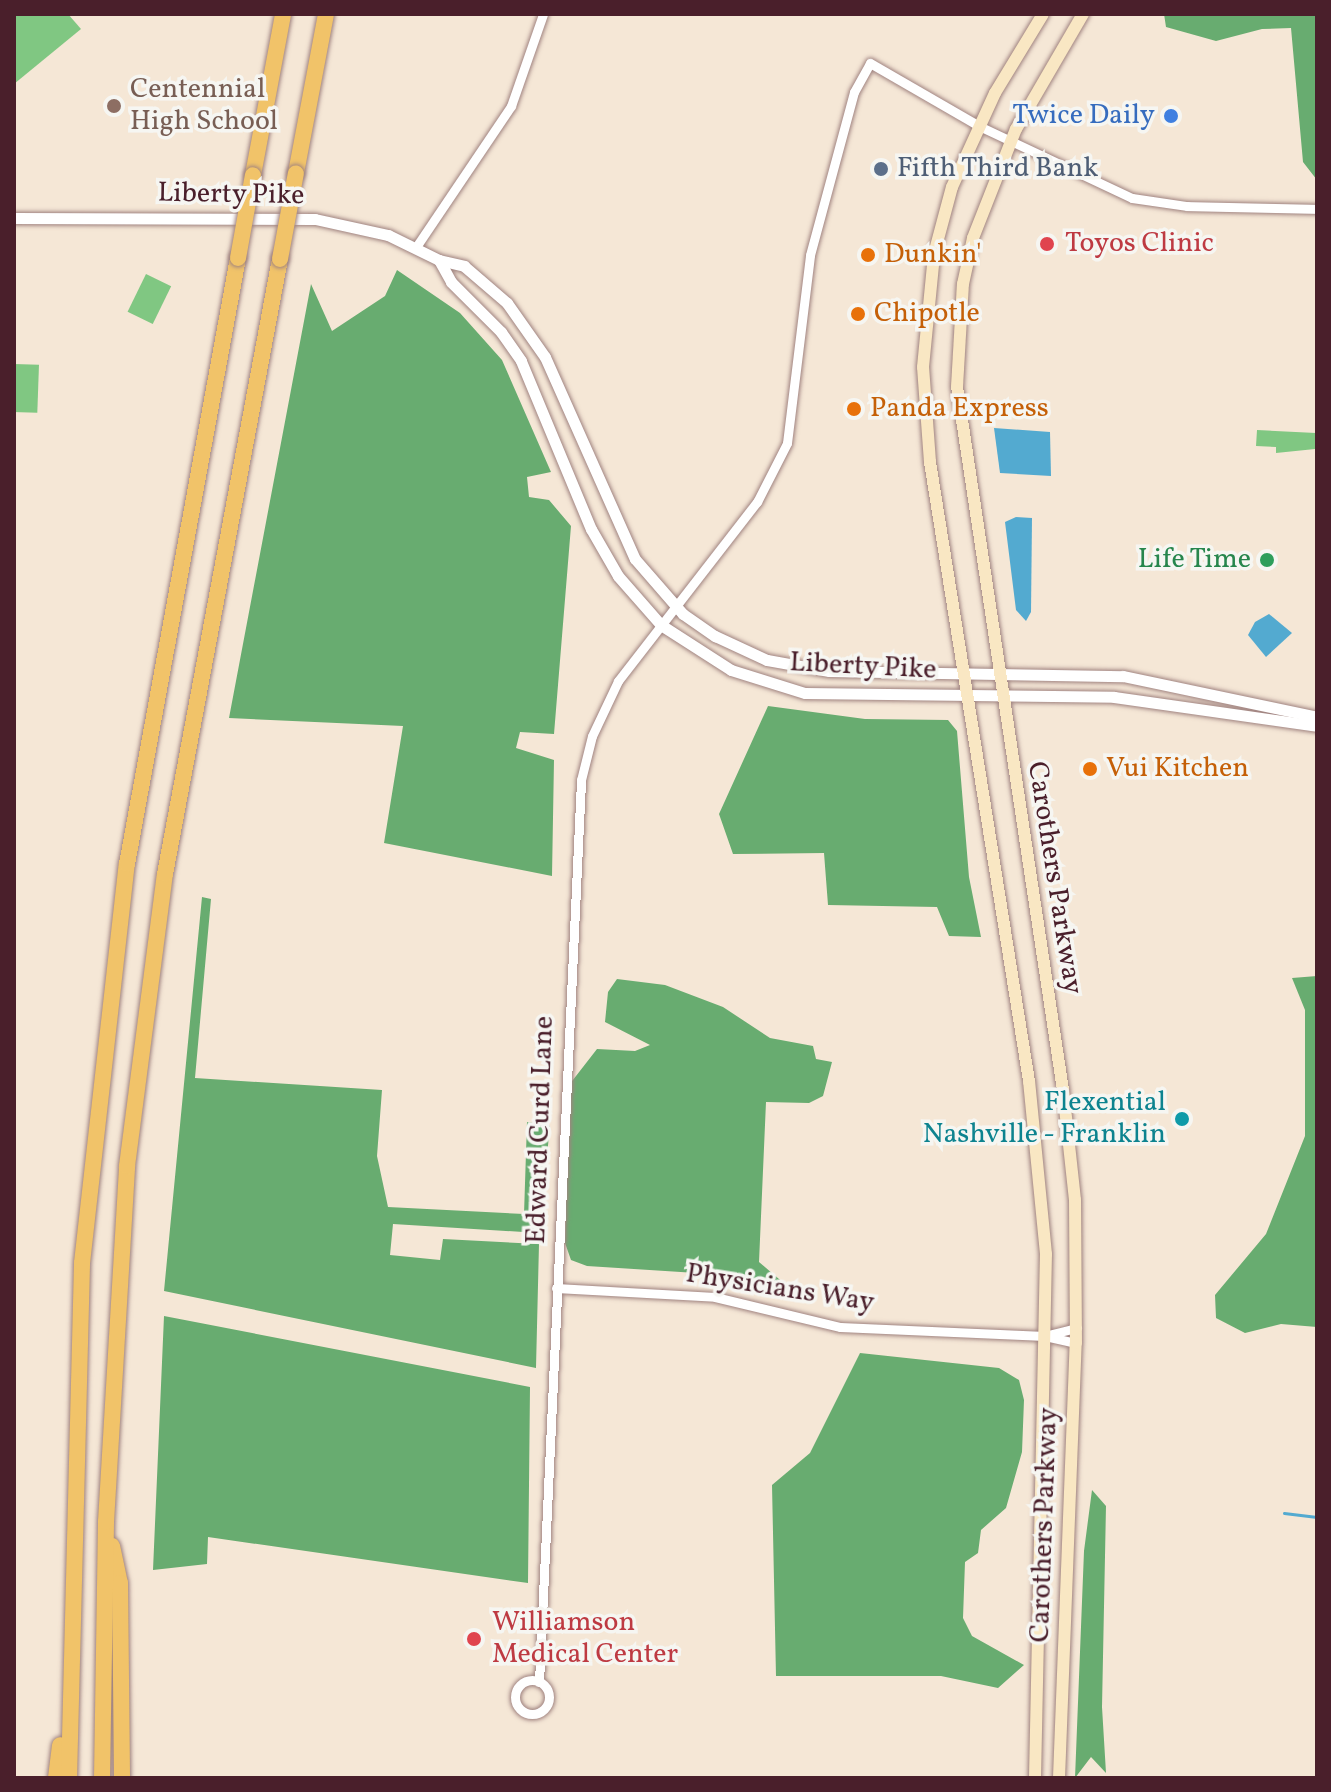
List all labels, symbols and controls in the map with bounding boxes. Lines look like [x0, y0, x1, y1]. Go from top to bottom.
place label: Centennial High School [130, 73, 278, 139]
marker: Centennial High School [105, 97, 123, 115]
place label: Twice Daily [1012, 99, 1155, 133]
marker: Twice Daily [1162, 107, 1180, 125]
place label: Fifth Third Bank [897, 152, 1099, 186]
marker: Fifth Third Bank [872, 160, 890, 178]
street label: Liberty Pike [157, 177, 305, 213]
place label: Toyos Clinic [1065, 227, 1214, 261]
marker: Toyos Clinic [1036, 233, 1058, 255]
place label: Dunkin' [884, 238, 981, 272]
marker: Dunkin' [859, 246, 877, 264]
place label: Chipotle [874, 297, 980, 331]
marker: Chipotle [849, 305, 867, 323]
place label: Panda Express [870, 392, 1049, 426]
marker: Panda Express [845, 400, 863, 418]
place label: Life Time [1137, 543, 1251, 577]
marker: Life Time [1258, 551, 1276, 569]
street label: Liberty Pike [788, 646, 938, 688]
place label: Vui Kitchen [1106, 752, 1249, 786]
street label: Carothers Parkway [1019, 759, 1089, 997]
marker: Vui Kitchen [1081, 760, 1099, 778]
street label: Edward Curd Lane [520, 1015, 562, 1245]
place label: Flexential Nashville - Franklin [922, 1086, 1166, 1152]
marker: Flexential Nashville - Franklin [1173, 1110, 1191, 1128]
street label: Physicians Way [683, 1257, 877, 1321]
street label: Carothers Parkway [1024, 1407, 1066, 1643]
place label: Williamson Medical Center [492, 1606, 678, 1672]
marker: Williamson Medical Center [463, 1628, 485, 1650]

